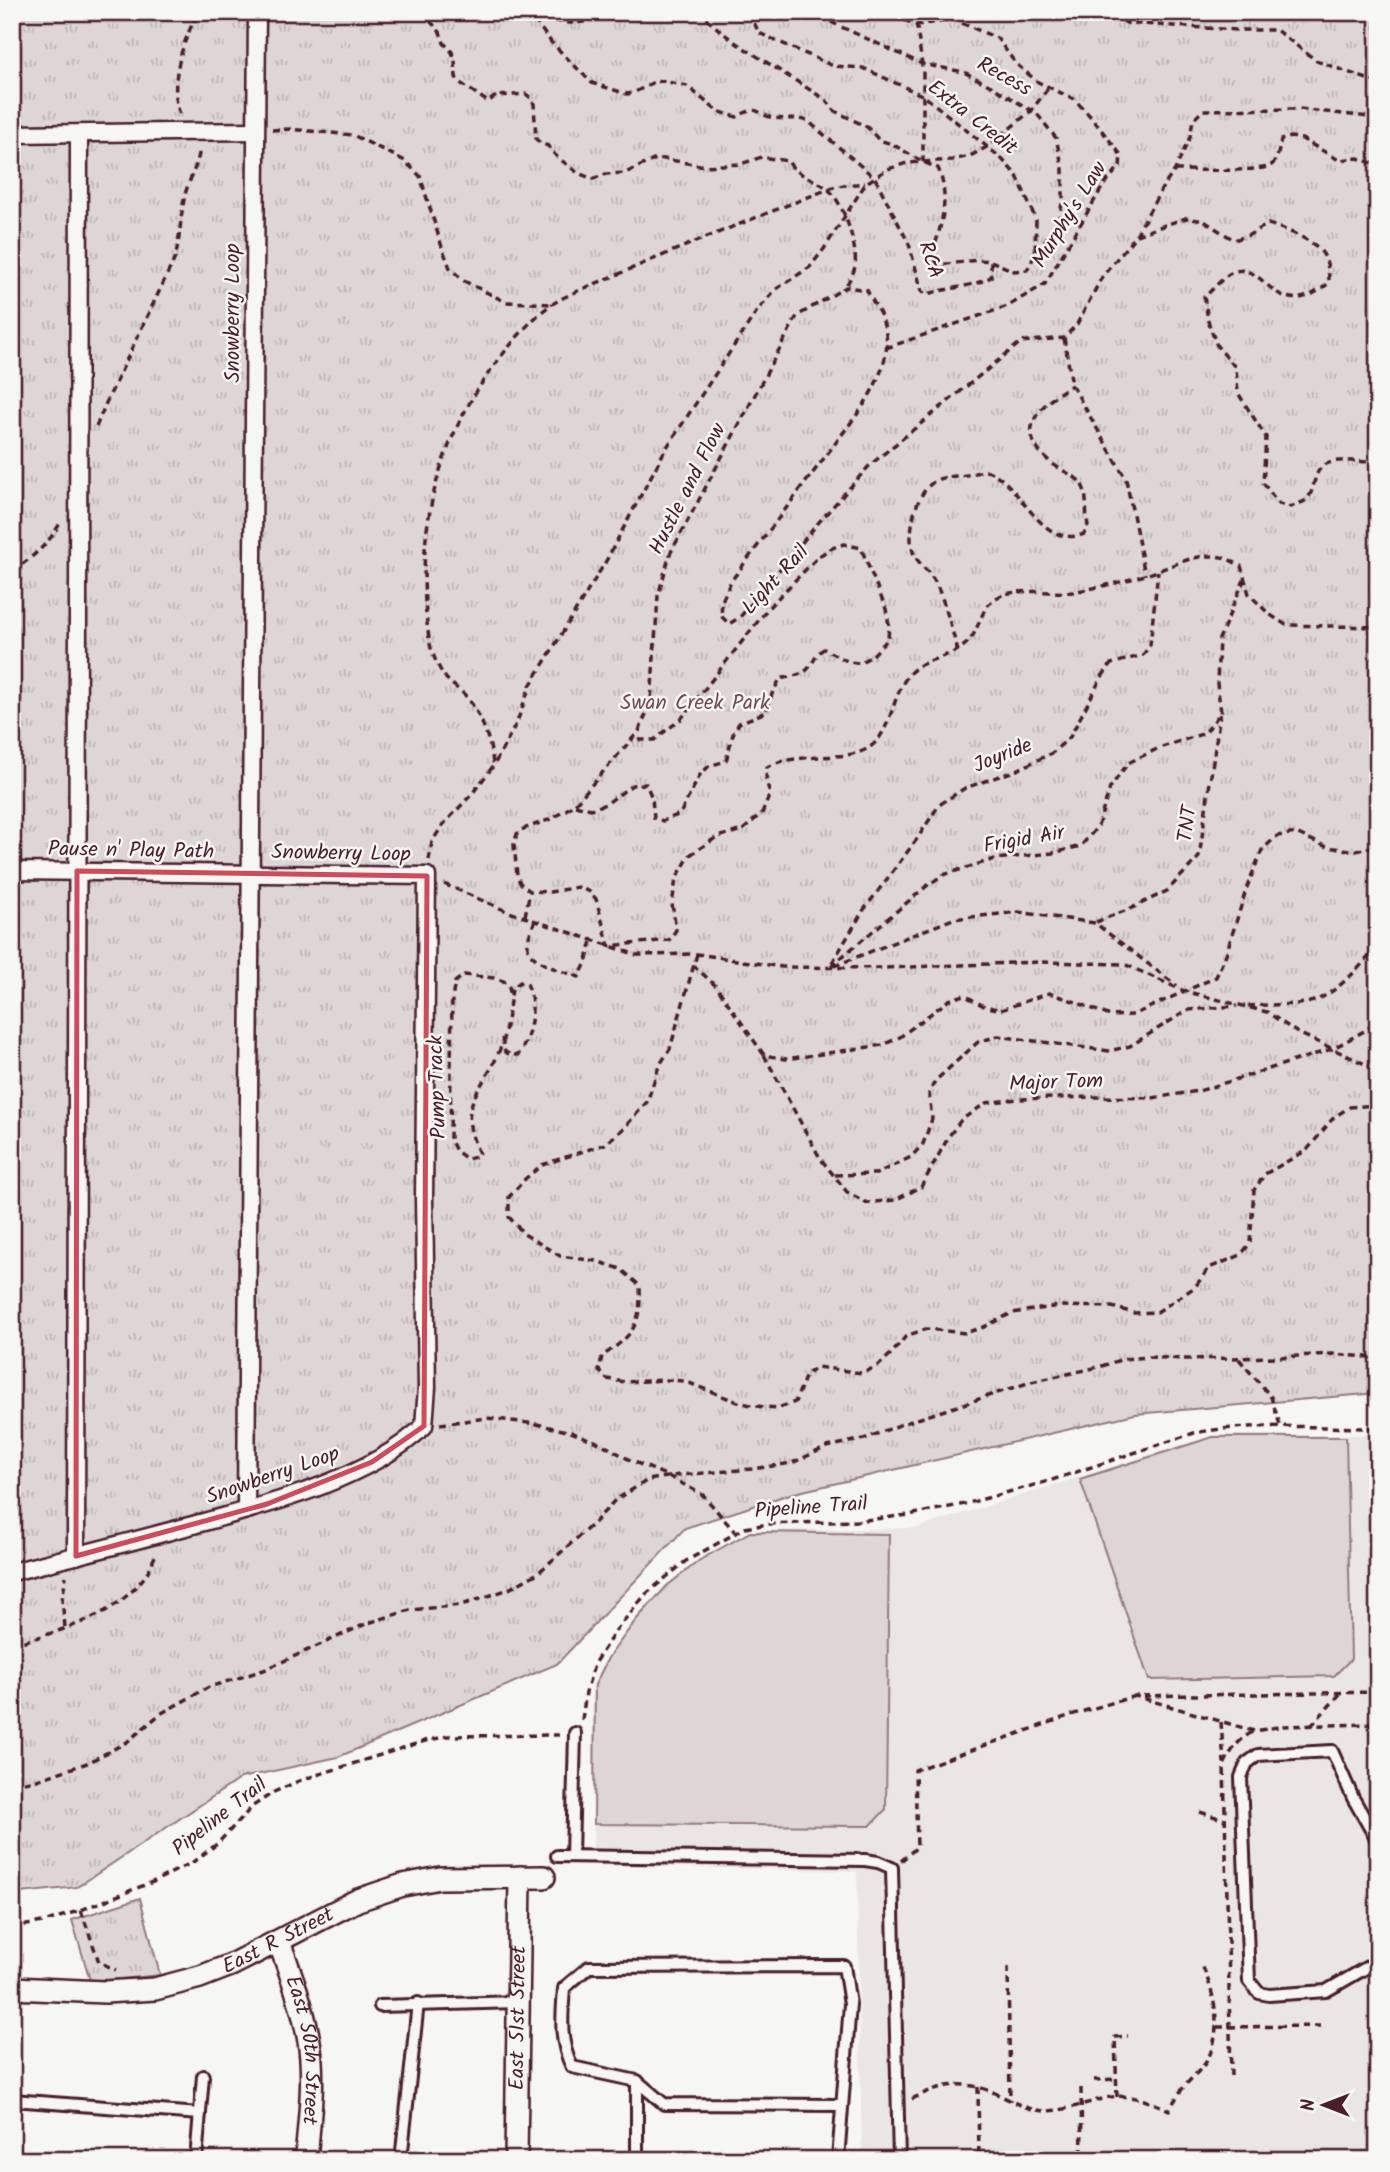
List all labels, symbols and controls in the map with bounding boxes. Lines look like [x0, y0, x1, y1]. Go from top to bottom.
street label: Recess [970, 48, 1038, 106]
street label: Extra Credit [920, 72, 1025, 165]
street label: Murphy's Law [1024, 154, 1116, 275]
street label: RCA [908, 237, 952, 283]
street label: Snowberry Loop [217, 243, 250, 383]
street label: Hustle and Flow [641, 417, 736, 561]
street label: Light Rail [734, 537, 818, 623]
park label: Swan Creek Park [620, 687, 770, 720]
street label: Joyride [969, 729, 1038, 783]
street label: TNT [1169, 802, 1207, 844]
street label: Frigid Air [981, 816, 1068, 863]
street label: Pause n' Play Path [48, 833, 214, 869]
street label: Snowberry Loop [271, 836, 411, 872]
street label: Pump Track [420, 1034, 456, 1140]
street label: Major Tom [1008, 1065, 1104, 1101]
street label: Snowberry Loop [202, 1438, 344, 1514]
street label: Pipeline Trail [753, 1488, 869, 1528]
street label: Pipeline Trail [165, 1769, 275, 1865]
street label: East R Street [218, 1898, 341, 1983]
street label: East 51st Street [500, 1945, 536, 2090]
street label: East 50th Street [276, 1971, 328, 2127]
north arrow [1288, 2070, 1358, 2140]
text: N [1294, 2099, 1324, 2111]

